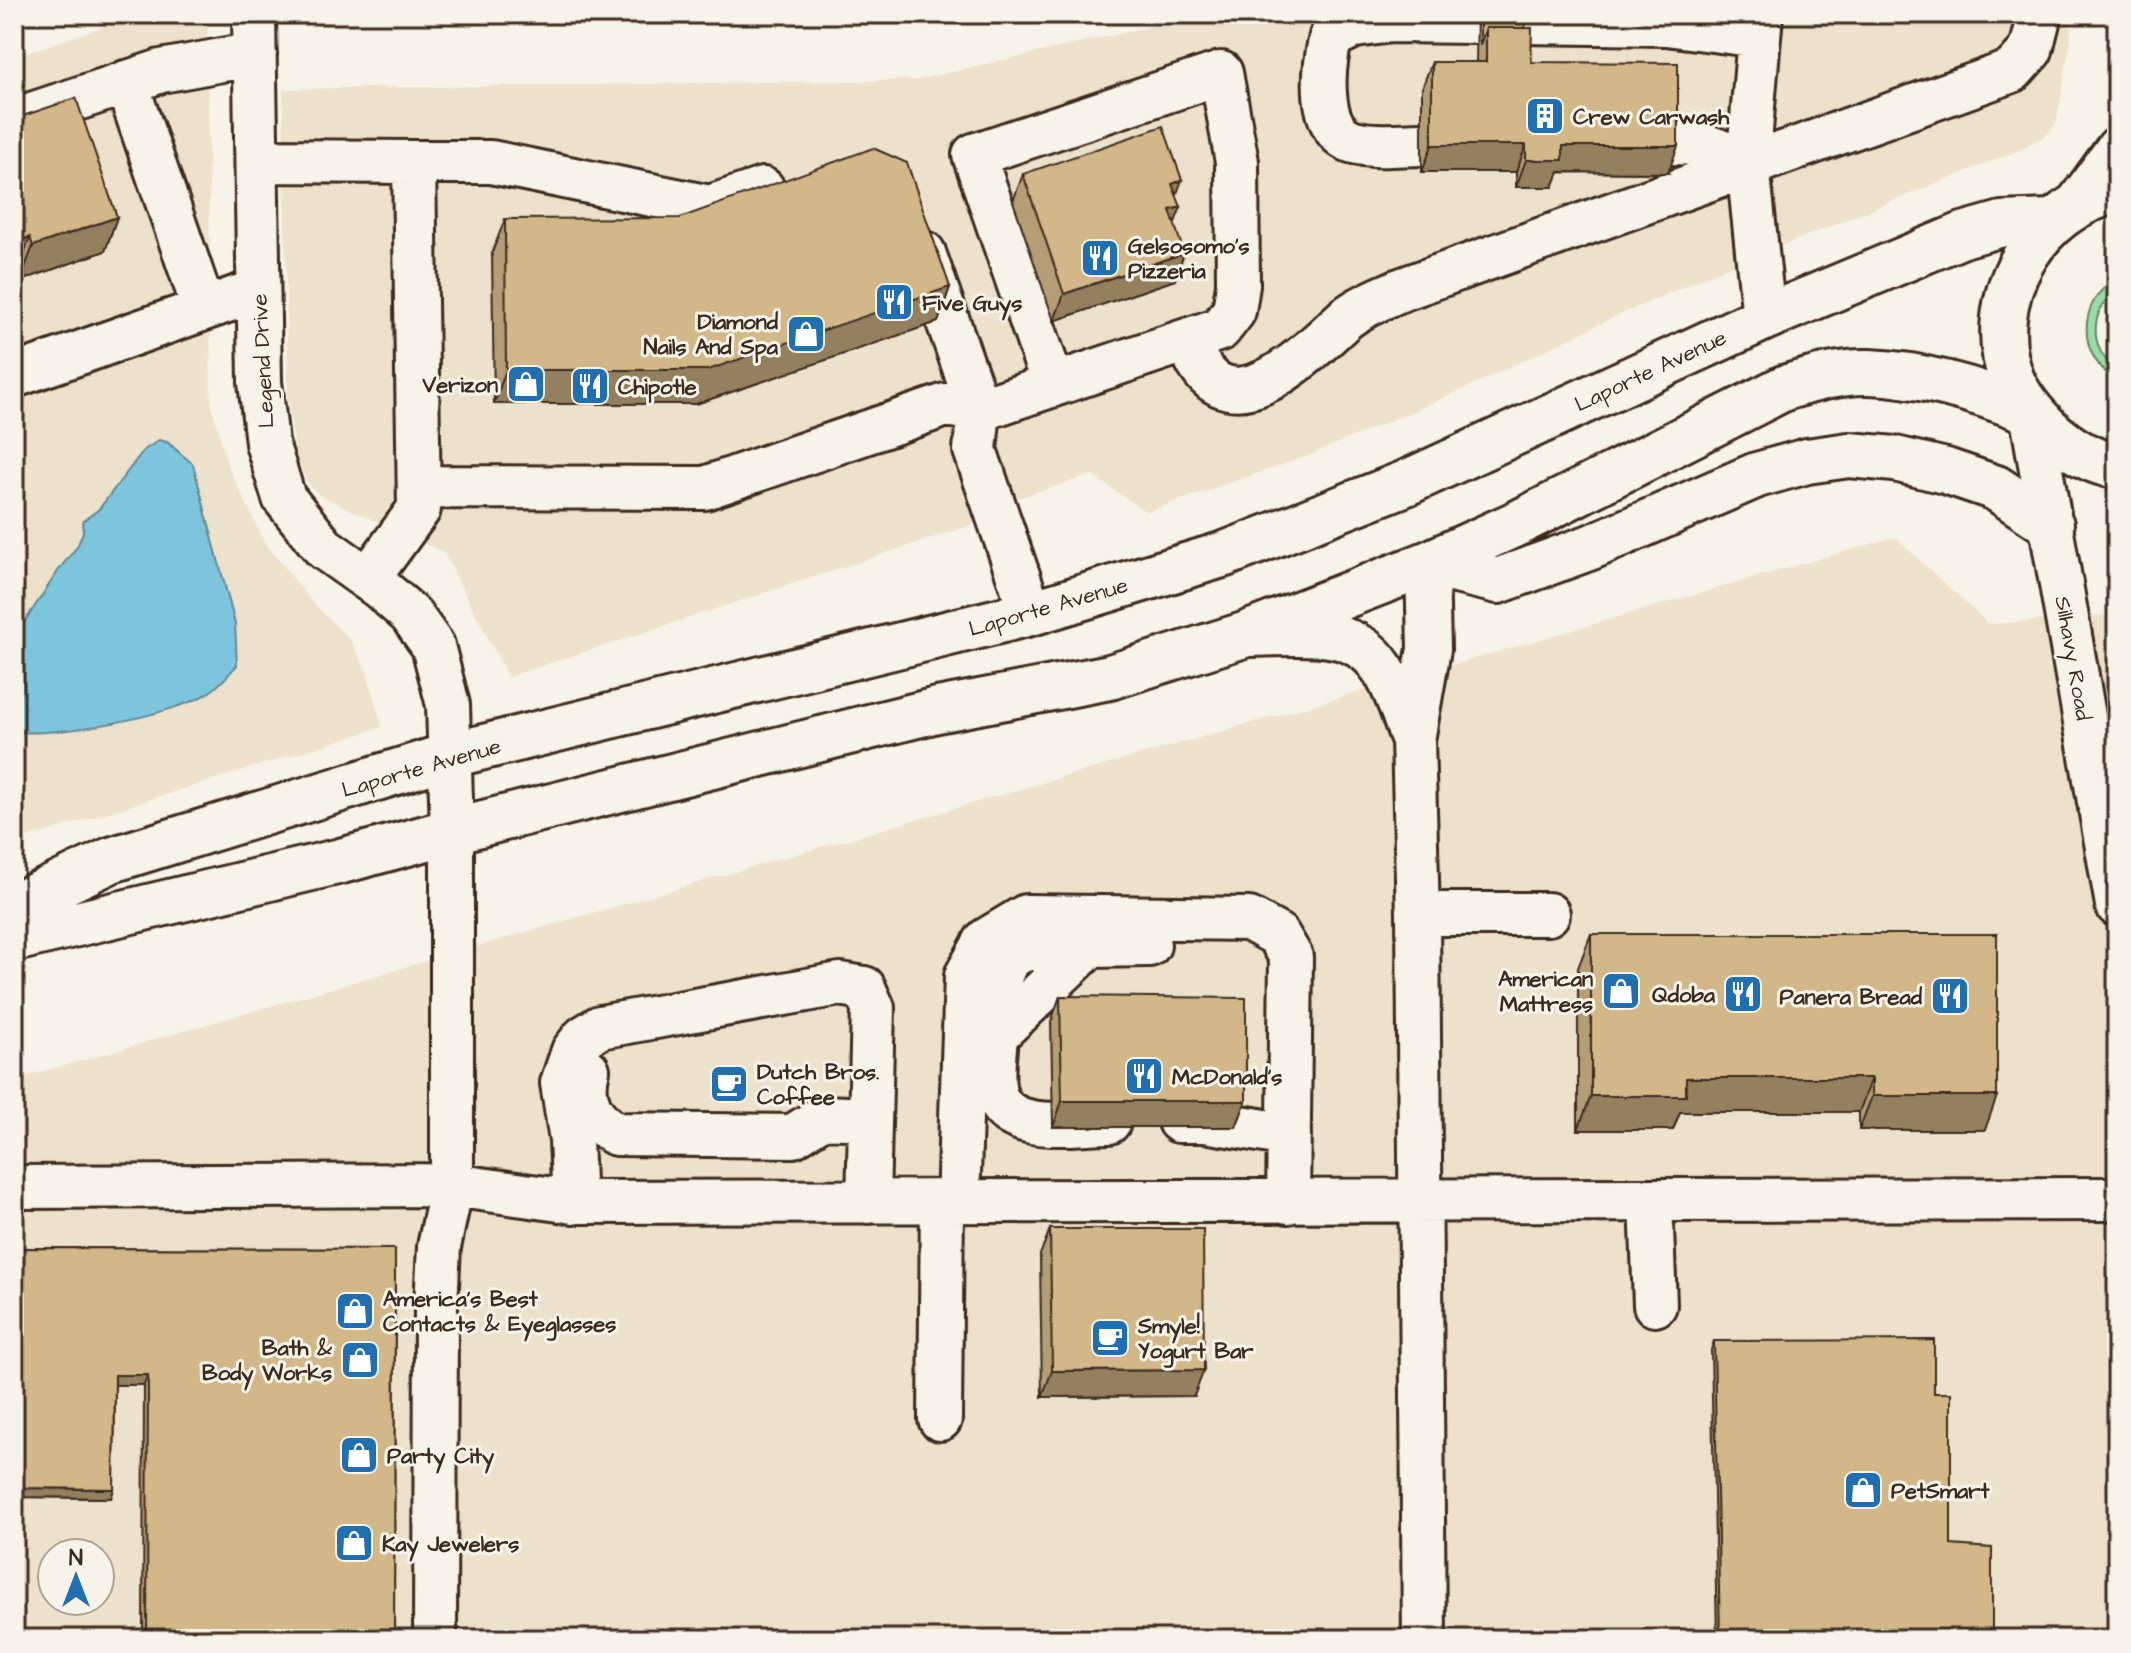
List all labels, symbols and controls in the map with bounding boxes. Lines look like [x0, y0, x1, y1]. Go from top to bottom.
building icon: Crew Carwash [1524, 95, 1566, 137]
place label: Crew Carwash [1573, 102, 1730, 133]
place label: Gelsosomo's Pizzeria [1128, 231, 1250, 287]
restaurant icon: Gelsosomo's Pizzeria [1079, 237, 1121, 279]
restaurant icon: Five Guys [873, 281, 915, 323]
place label: Five Guys [922, 288, 1022, 321]
street label: Legend Drive [244, 293, 283, 429]
place label: Diamond Nails And Spa [644, 307, 779, 363]
shop icon: Diamond Nails And Spa [785, 313, 827, 355]
street label: Laporte Avenue [1570, 323, 1732, 420]
shop icon: Verizon [505, 363, 547, 405]
restaurant icon: Chipotle [569, 365, 611, 407]
place label: Verizon [422, 370, 498, 401]
place label: Chipotle [618, 372, 697, 403]
street label: Laporte Avenue [965, 570, 1132, 645]
street label: Silhavy Road [2045, 594, 2099, 723]
street label: Laporte Avenue [338, 731, 505, 806]
place label: American Mattress [1498, 964, 1593, 1020]
shop icon: American Mattress [1600, 970, 1642, 1012]
restaurant icon: Qdoba [1722, 973, 1764, 1015]
restaurant icon: Panera Bread [1929, 975, 1971, 1017]
place label: Qdoba [1652, 980, 1716, 1011]
place label: Panera Bread [1780, 982, 1923, 1013]
restaurant icon: McDonald's [1123, 1055, 1165, 1097]
place label: Dutch Bros. Coffee [757, 1057, 879, 1113]
place label: McDonald's [1172, 1062, 1282, 1093]
cafe icon: Dutch Bros. Coffee [708, 1063, 750, 1105]
place label: America's Best Contacts & Eyeglasses [383, 1284, 616, 1342]
shop icon: America's Best Contacts & Eyeglasses [334, 1290, 376, 1332]
place label: Smyle! Yogurt Bar [1137, 1311, 1254, 1368]
cafe icon: Smyle! Yogurt Bar [1089, 1317, 1131, 1359]
place label: Bath & Body Works [202, 1333, 333, 1391]
shop icon: Bath & Body Works [339, 1339, 381, 1381]
shop icon: Party City [338, 1434, 380, 1476]
place label: Party City [387, 1441, 495, 1474]
shop icon: PetSmart [1842, 1469, 1884, 1511]
place label: PetSmart [1891, 1476, 1990, 1507]
shop icon: Kay Jewelers [333, 1522, 375, 1564]
place label: Kay Jewelers [382, 1529, 519, 1562]
north arrow [36, 1537, 116, 1617]
text: N [69, 1543, 83, 1574]

